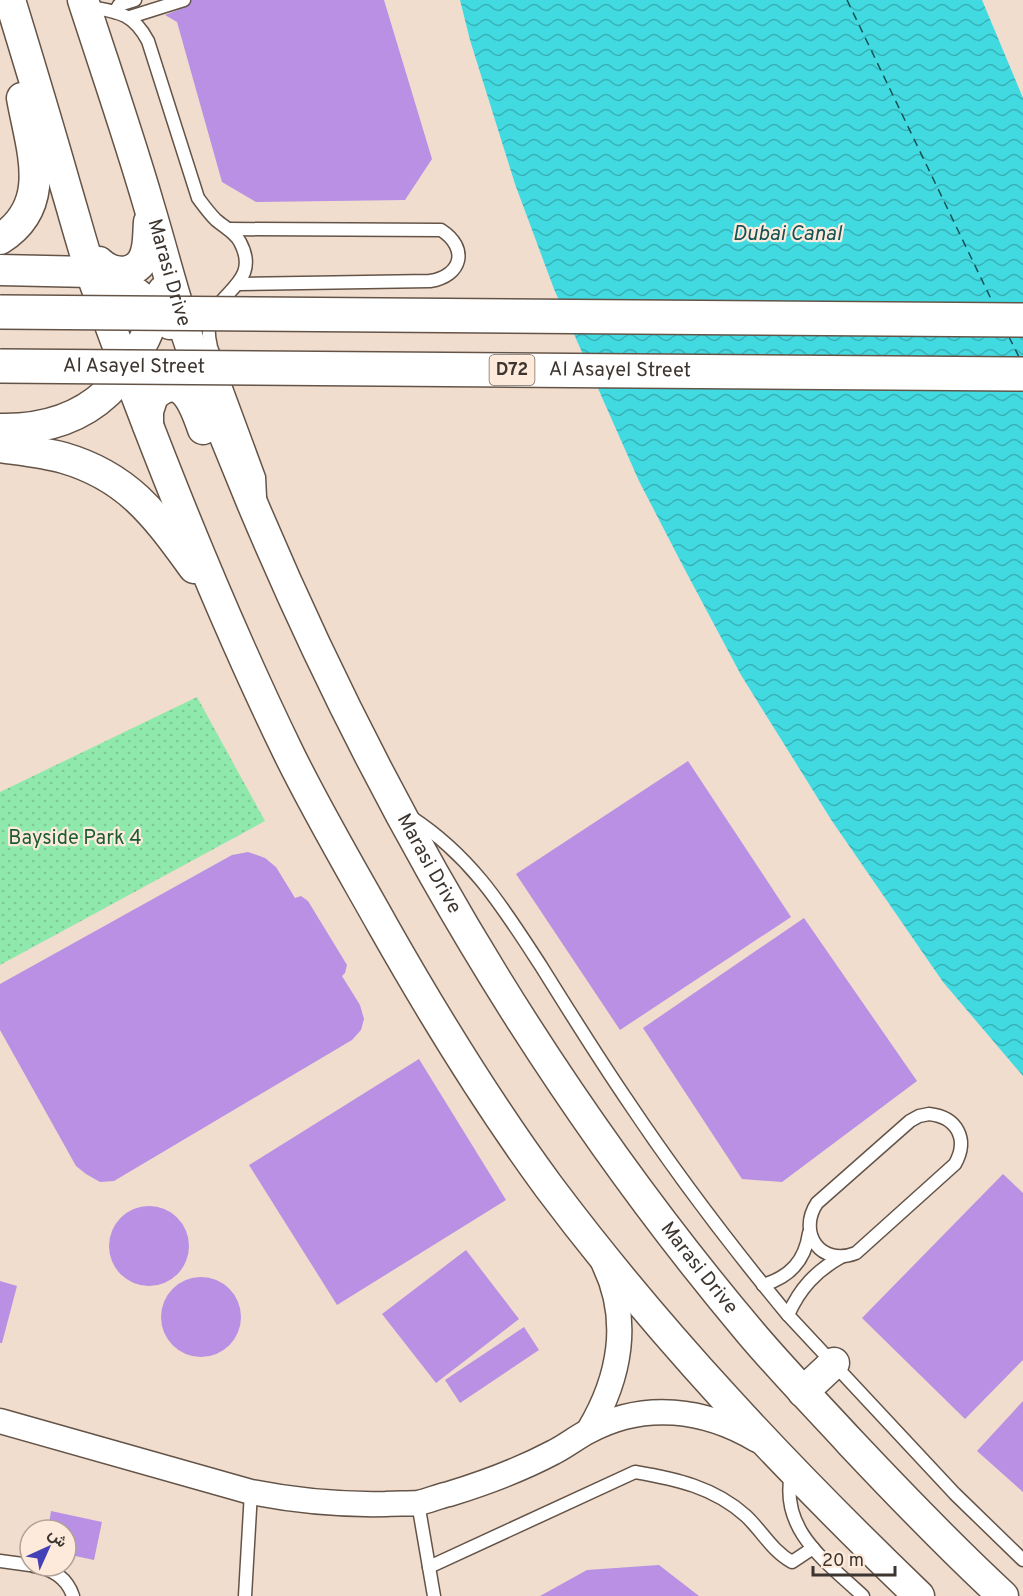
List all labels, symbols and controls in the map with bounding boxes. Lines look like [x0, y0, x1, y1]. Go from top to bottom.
street label: Marasi Drive [141, 216, 196, 330]
water label: Dubai Canal [732, 221, 843, 248]
street label: Al Asayel Street [63, 353, 205, 381]
road number: D72 [490, 355, 534, 385]
street label: Al Asayel Street [549, 357, 691, 384]
street label: Marasi Drive [390, 809, 467, 919]
park label: Bayside Park 4 [8, 826, 142, 852]
street label: Marasi Drive [654, 1217, 743, 1320]
north arrow [18, 1518, 78, 1578]
text: ش [43, 1525, 71, 1553]
scale bar [813, 1539, 896, 1577]
text: 20 m [822, 1550, 864, 1573]

